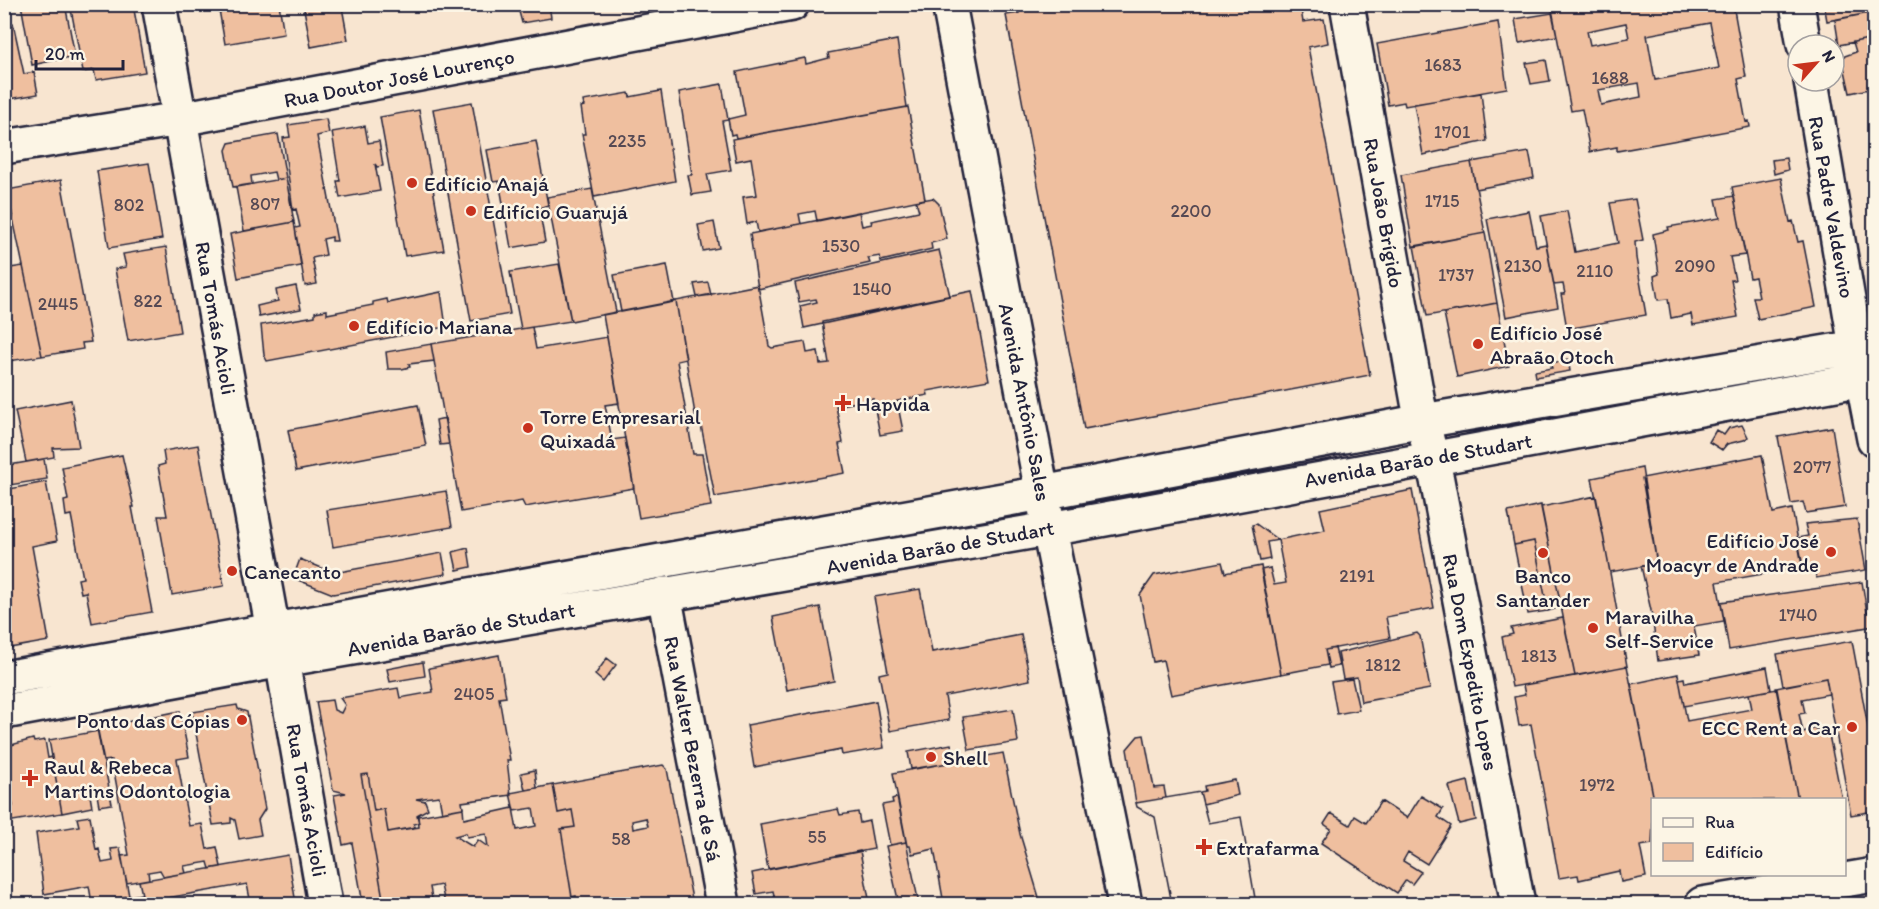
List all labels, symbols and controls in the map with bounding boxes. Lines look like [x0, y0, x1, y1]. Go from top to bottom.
scale bar [36, 33, 123, 71]
north arrow [1786, 33, 1846, 93]
text: 20 m [45, 43, 85, 65]
street label: Rua Doutor José Lourenço [282, 43, 516, 113]
text: N [1818, 47, 1840, 65]
house number: 1683 [1424, 54, 1462, 76]
house number: 1688 [1591, 67, 1629, 89]
street label: Rua Padre Valdevino [1804, 114, 1860, 300]
house number: 1701 [1434, 121, 1470, 143]
house number: 2235 [608, 130, 646, 152]
street label: Rua João Brígido [1359, 136, 1409, 290]
place label: Edifício Anajá [424, 171, 549, 196]
marker: Edifício Anajá [405, 176, 419, 190]
house number: 1715 [1424, 190, 1460, 212]
house number: 807 [250, 193, 280, 215]
house number: 802 [114, 194, 145, 216]
place label: Edifício Guarujá [483, 199, 628, 224]
house number: 2200 [1170, 200, 1212, 222]
marker: Edifício Guarujá [464, 204, 478, 218]
house number: 1530 [822, 235, 860, 257]
street label: Rua Tomás Acioli [190, 239, 242, 397]
house number: 2130 [1504, 255, 1542, 277]
house number: 2090 [1674, 255, 1716, 277]
house number: 2110 [1576, 260, 1614, 282]
house number: 1737 [1438, 264, 1474, 286]
house number: 1540 [852, 278, 892, 300]
house number: 822 [134, 290, 163, 312]
house number: 2445 [38, 293, 78, 315]
street label: Avenida Antônio Sales [994, 301, 1056, 503]
place label: Edifício Mariana [366, 314, 513, 339]
marker: Edifício Mariana [347, 319, 361, 333]
place label: Edifício José Abraão Otoch [1490, 320, 1614, 369]
marker: Edifício José Abraão Otoch [1471, 337, 1485, 351]
place label: Hapvida [856, 391, 930, 416]
marker: Hapvida [834, 394, 852, 412]
place label: Torre Empresarial Quixadá [540, 404, 701, 453]
marker: Torre Empresarial Quixadá [521, 421, 535, 435]
street label: Avenida Barão de Studart [1302, 428, 1534, 492]
house number: 2077 [1793, 456, 1831, 478]
street label: Avenida Barão de Studart [824, 515, 1056, 579]
place label: Edifício José Moacyr de Andrade [1646, 528, 1819, 577]
marker: Edifício José Moacyr de Andrade [1824, 545, 1838, 559]
marker: Banco Santander [1536, 546, 1550, 560]
street label: Rua Dom Expedito Lopes [1438, 551, 1504, 773]
place label: Canecanto [244, 559, 341, 584]
place label: Banco Santander [1496, 563, 1590, 612]
marker: Canecanto [225, 564, 239, 578]
house number: 2191 [1339, 565, 1375, 587]
street label: Avenida Barão de Studart [345, 597, 577, 661]
place label: Maravilha Self-Service [1605, 604, 1714, 653]
house number: 1740 [1778, 604, 1818, 626]
marker: Maravilha Self-Service [1586, 621, 1600, 635]
street label: Rua Walter Bezerra de Sá [659, 634, 727, 864]
house number: 1813 [1521, 645, 1557, 667]
house number: 1812 [1365, 654, 1402, 676]
house number: 2405 [454, 683, 494, 705]
place label: Ponto das Cópias [77, 708, 230, 733]
marker: Ponto das Cópias [235, 713, 249, 727]
place label: ECC Rent a Car [1701, 715, 1841, 740]
marker: ECC Rent a Car [1845, 720, 1859, 734]
street label: Rua Tomás Acioli [281, 721, 333, 879]
place label: Shell [943, 745, 988, 770]
marker: Shell [924, 750, 938, 764]
place label: Raul & Rebeca Martins Odontologia [44, 754, 230, 803]
marker: Raul & Rebeca Martins Odontologia [21, 769, 39, 787]
house number: 1972 [1579, 774, 1616, 796]
legend [1651, 798, 1846, 876]
text: Rua [1705, 811, 1735, 833]
house number: 55 [808, 826, 826, 848]
house number: 58 [611, 828, 631, 850]
place label: Extrafarma [1216, 835, 1320, 860]
marker: Extrafarma [1197, 840, 1211, 854]
text: Edifício [1705, 841, 1763, 863]

